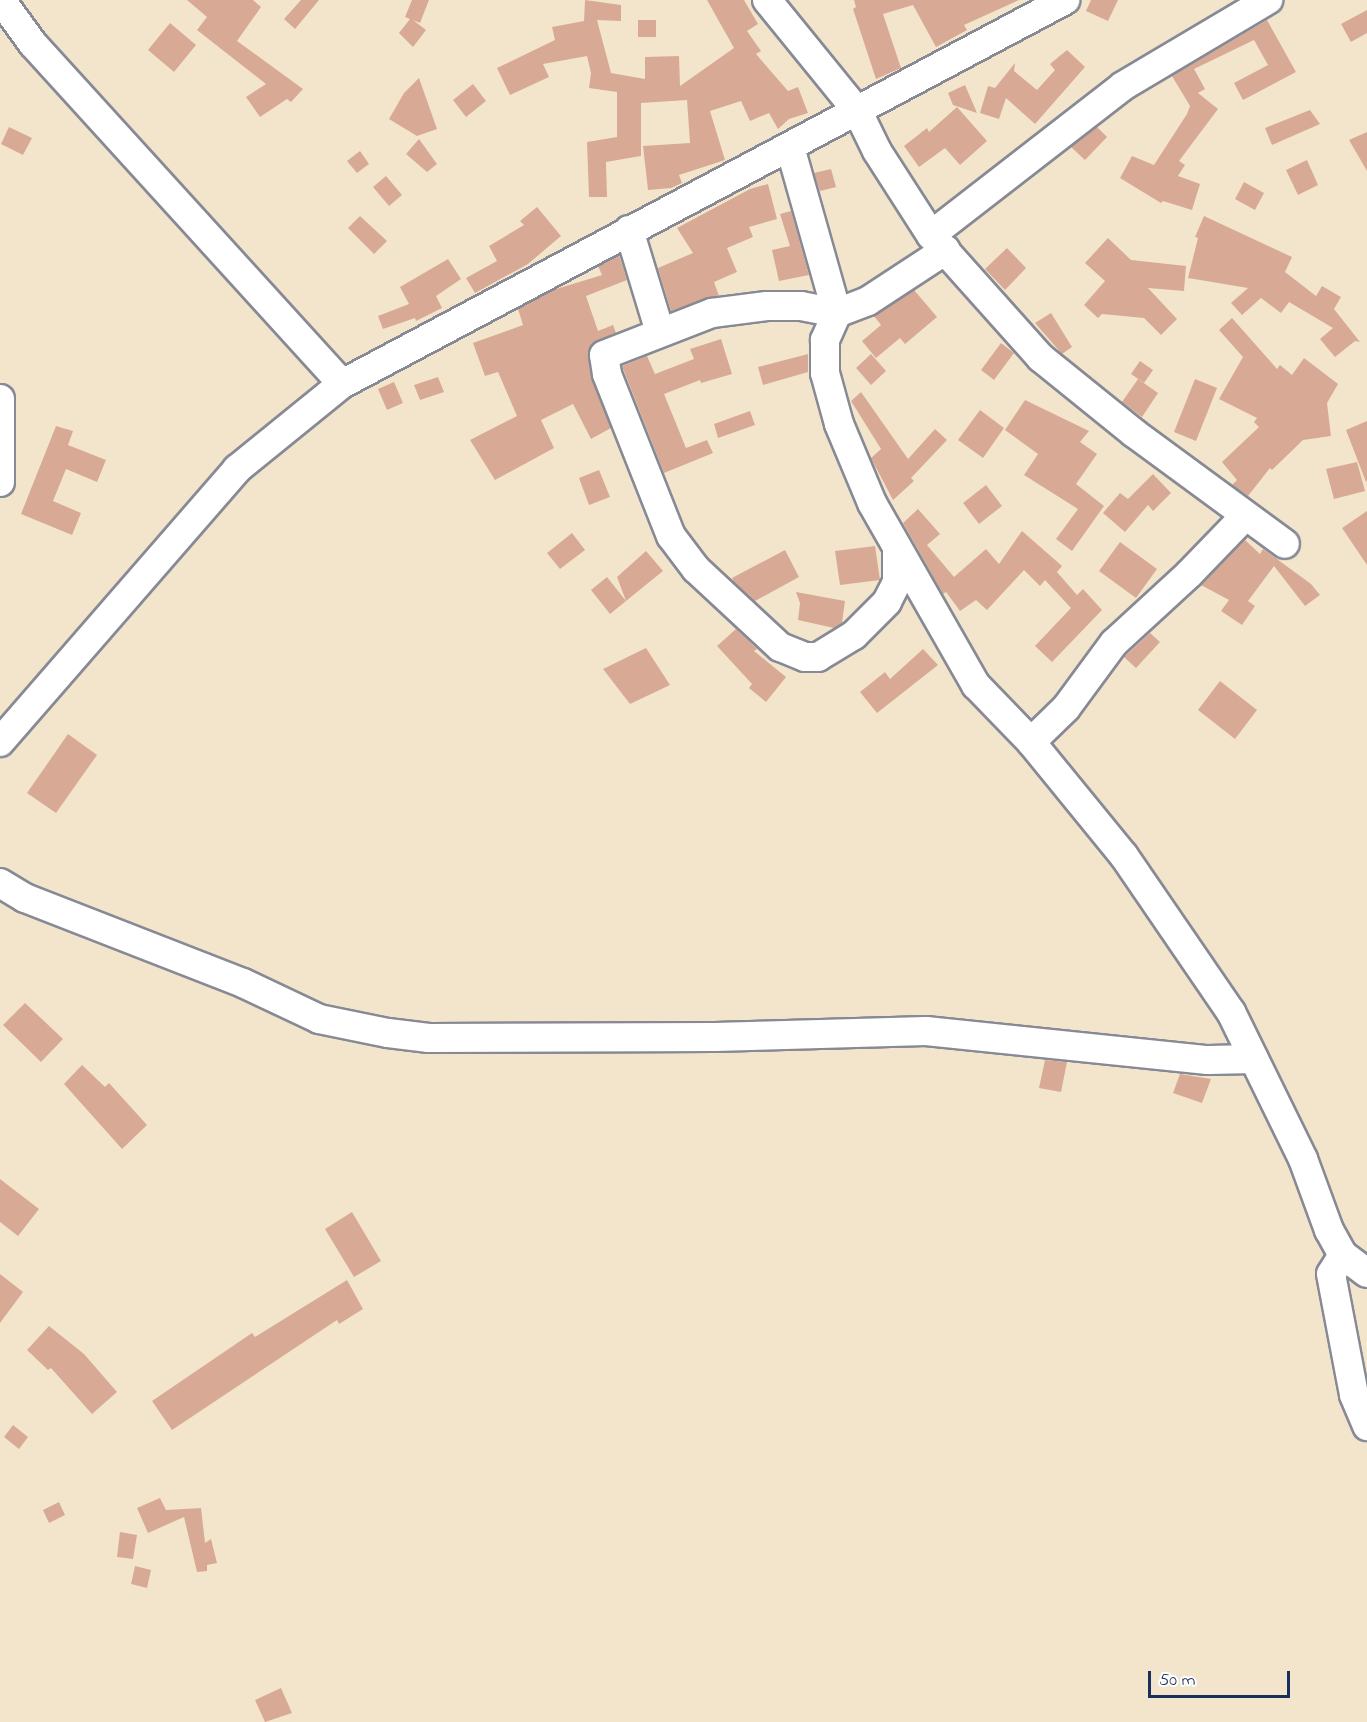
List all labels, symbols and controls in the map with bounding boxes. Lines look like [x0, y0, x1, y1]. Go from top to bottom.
scale bar [1151, 1659, 1294, 1697]
text: 50 m [1159, 1668, 1196, 1694]

